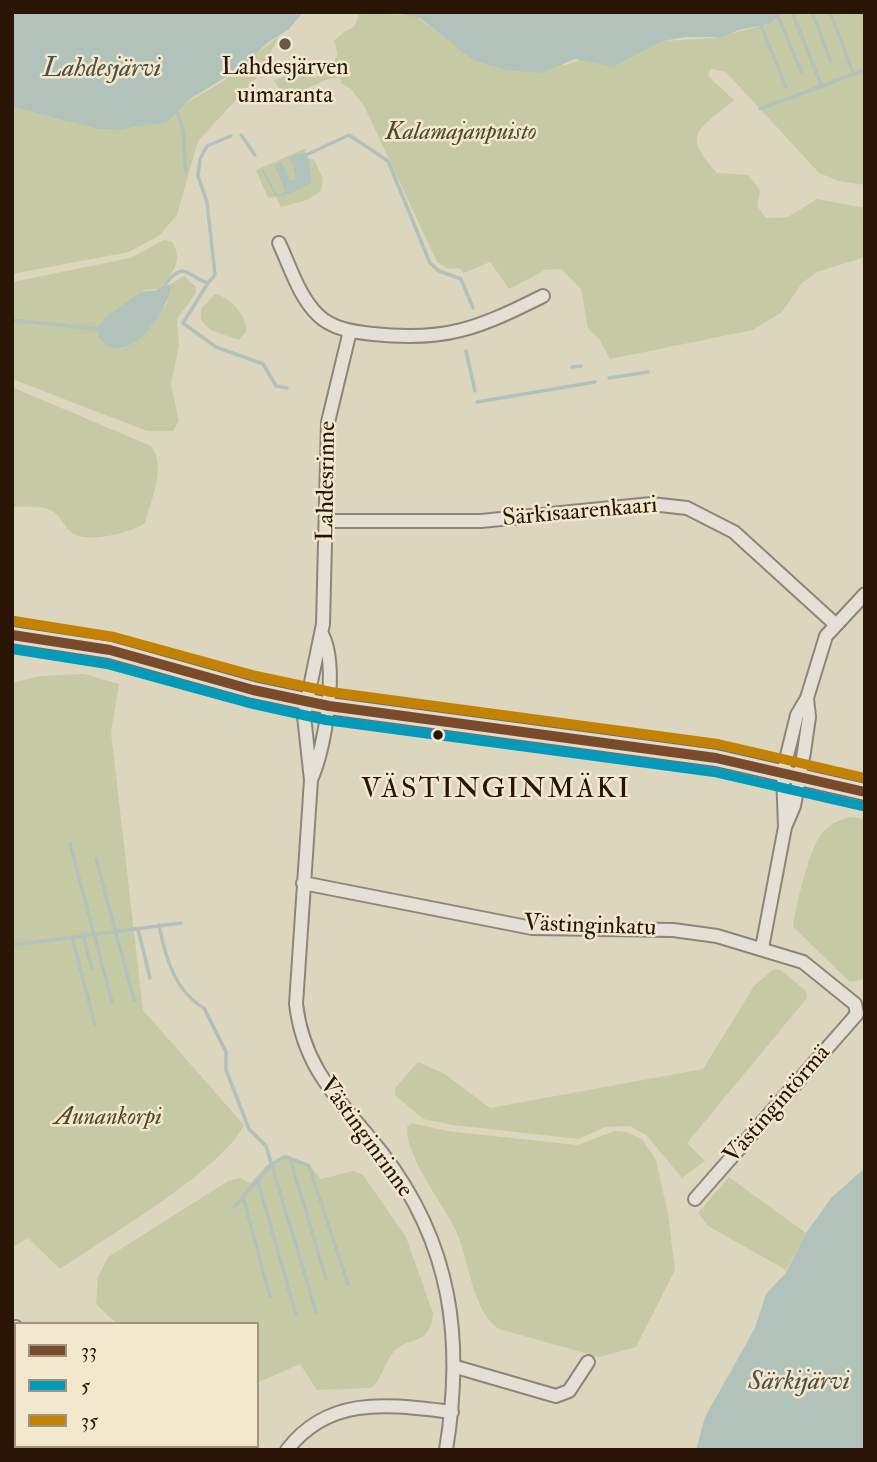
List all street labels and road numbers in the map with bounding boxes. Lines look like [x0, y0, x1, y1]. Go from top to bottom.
street label: Lahdesrinne [313, 421, 343, 541]
street label: Särkisaarenkaari [501, 492, 659, 534]
street label: Västinginkatu [523, 910, 657, 944]
street label: Västingintörmä [719, 1040, 837, 1170]
street label: Västinginrinne [312, 1072, 418, 1204]

